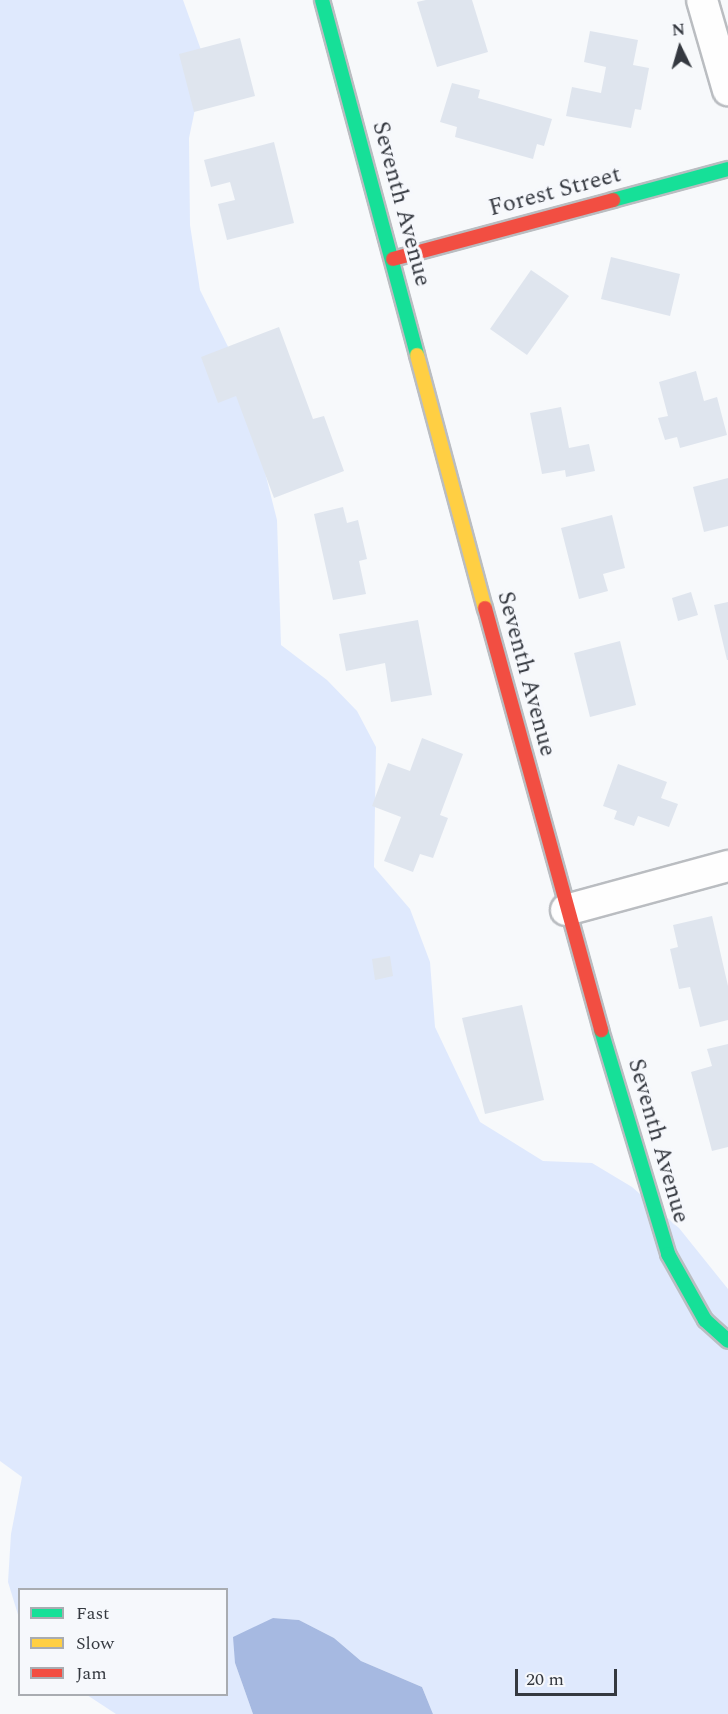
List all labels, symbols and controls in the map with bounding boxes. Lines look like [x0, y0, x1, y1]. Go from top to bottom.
north arrow [650, 18, 710, 78]
text: N [671, 18, 686, 43]
street label: Seventh Avenue [365, 118, 437, 290]
street label: Forest Street [486, 161, 624, 223]
street label: Seventh Avenue [490, 588, 562, 760]
street label: Seventh Avenue [621, 1056, 695, 1226]
legend [18, 1588, 228, 1696]
text: Fast [76, 1600, 109, 1627]
text: Slow [76, 1630, 114, 1657]
scale bar [518, 1657, 620, 1695]
text: Jam [76, 1660, 107, 1687]
text: 20 m [526, 1666, 564, 1693]

